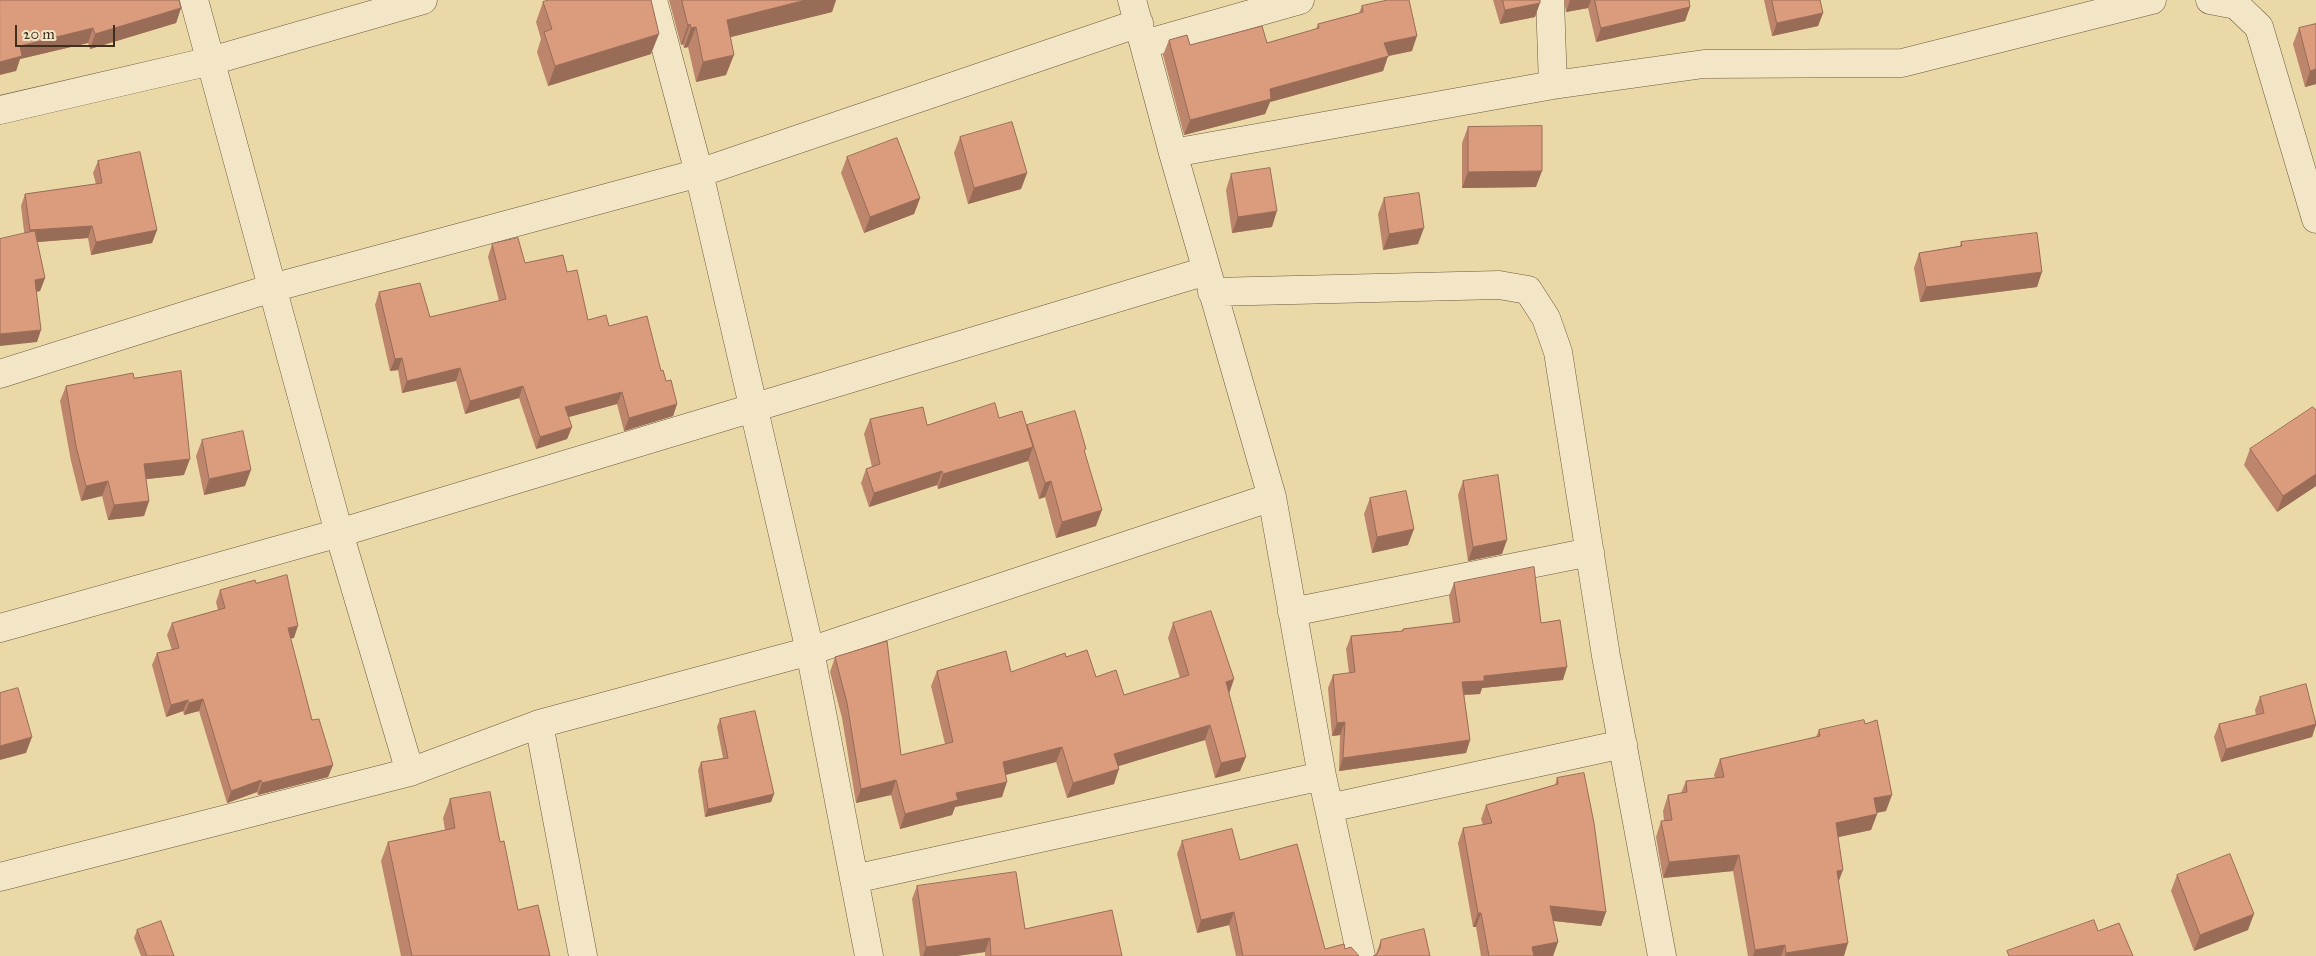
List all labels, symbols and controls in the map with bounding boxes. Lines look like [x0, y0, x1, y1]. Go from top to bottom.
scale bar [18, 15, 118, 47]
text: 20 m [23, 25, 55, 43]

